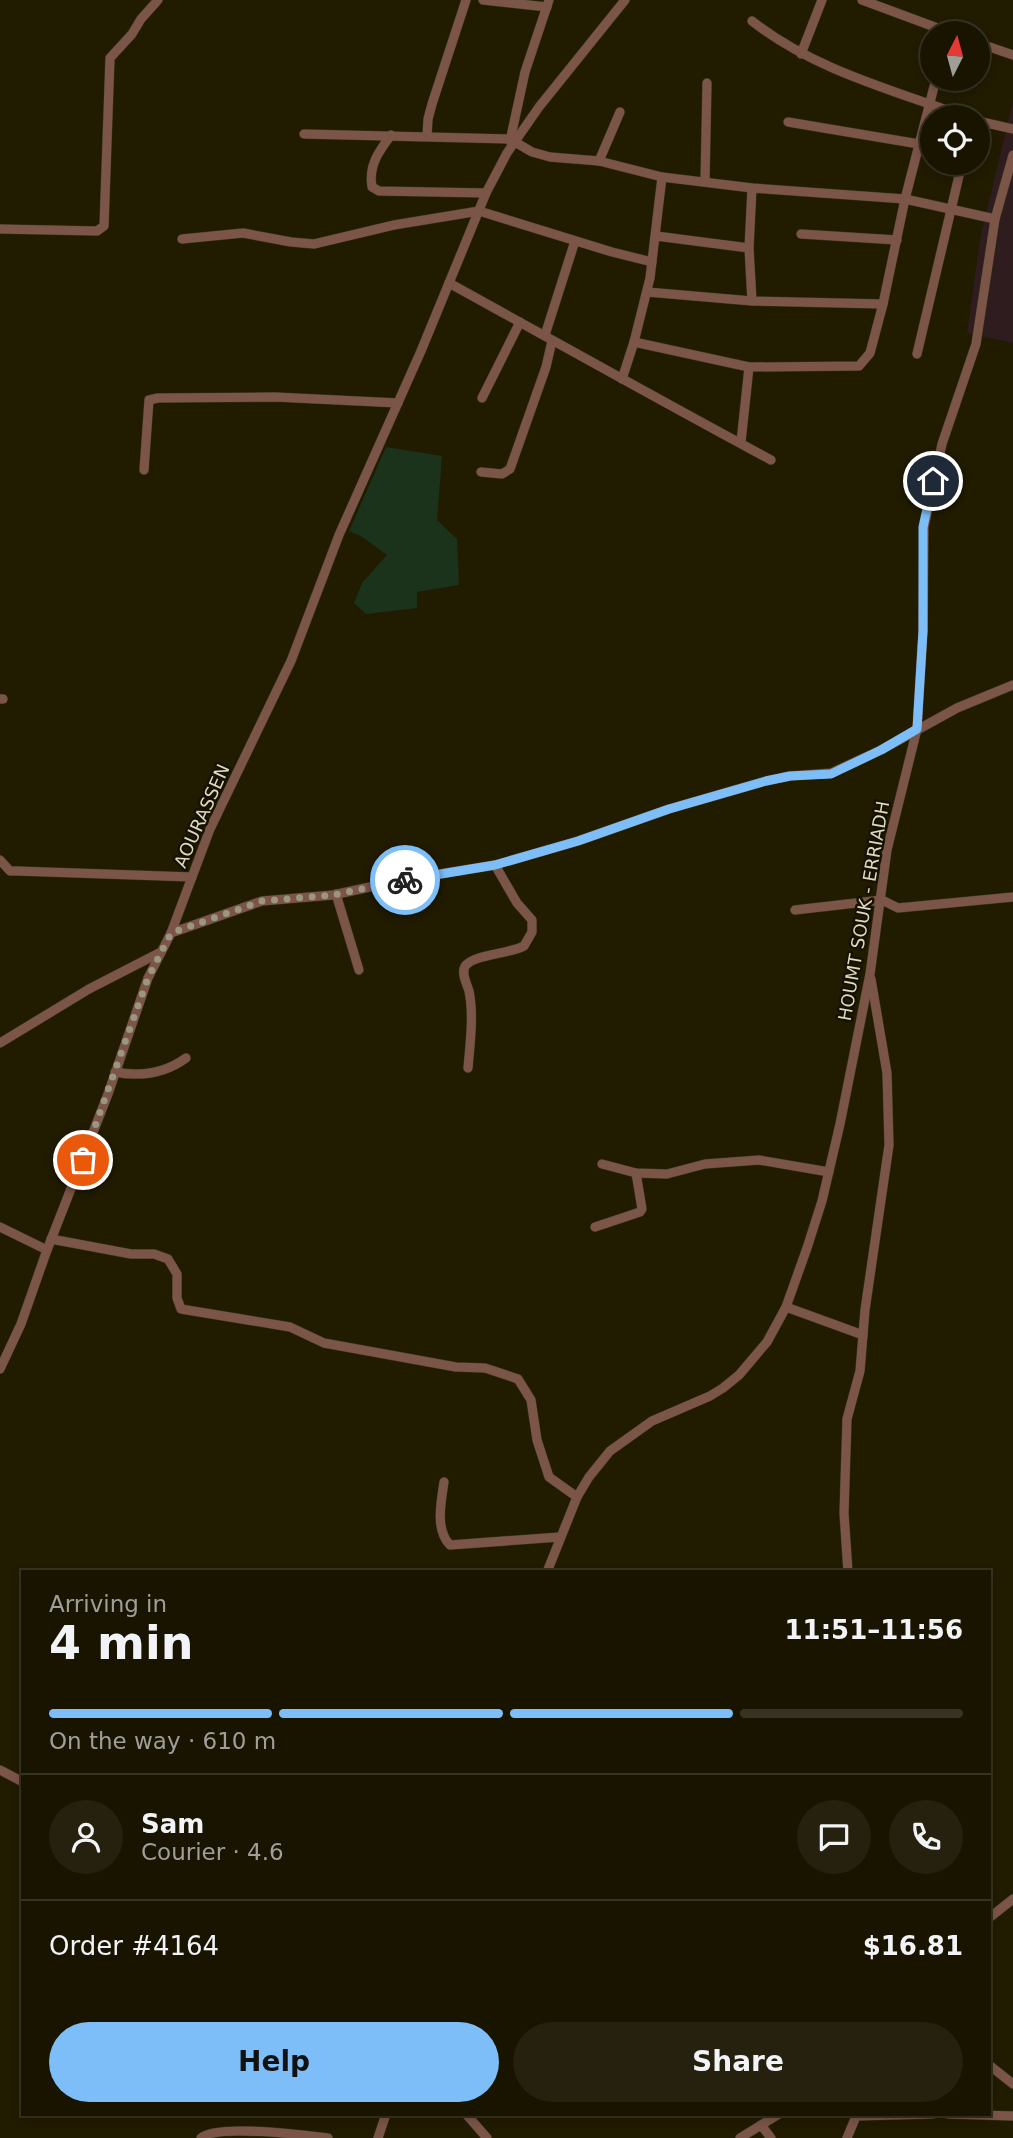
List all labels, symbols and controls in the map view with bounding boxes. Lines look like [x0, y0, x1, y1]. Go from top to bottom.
north arrow [920, 21, 990, 91]
map controls [920, 21, 990, 175]
button: locate [920, 105, 990, 175]
pin [903, 451, 963, 511]
icon: home [914, 462, 952, 500]
street label: AOURASSEN [169, 761, 234, 871]
street label: HOUMT SOUK - ERRIADH [834, 799, 893, 1023]
courier [370, 845, 440, 915]
icon: bike [386, 861, 424, 899]
pin [53, 1130, 113, 1190]
icon: bag [64, 1141, 102, 1179]
text: Arriving in [49, 1591, 167, 1617]
text: 11:51–11:56 [784, 1615, 963, 1645]
text: 4 min [49, 1616, 193, 1670]
text: On the way · 610 m [49, 1728, 276, 1754]
button: person [49, 1800, 123, 1874]
button: chat [797, 1800, 871, 1874]
button: phone [889, 1800, 963, 1874]
text: Sam [141, 1809, 204, 1839]
text: Courier · 4.6 [141, 1839, 284, 1865]
text: Order #4164 [49, 1931, 219, 1961]
text: $16.81 [863, 1931, 963, 1961]
button: Help [49, 2022, 499, 2102]
button: Share [513, 2022, 963, 2102]

